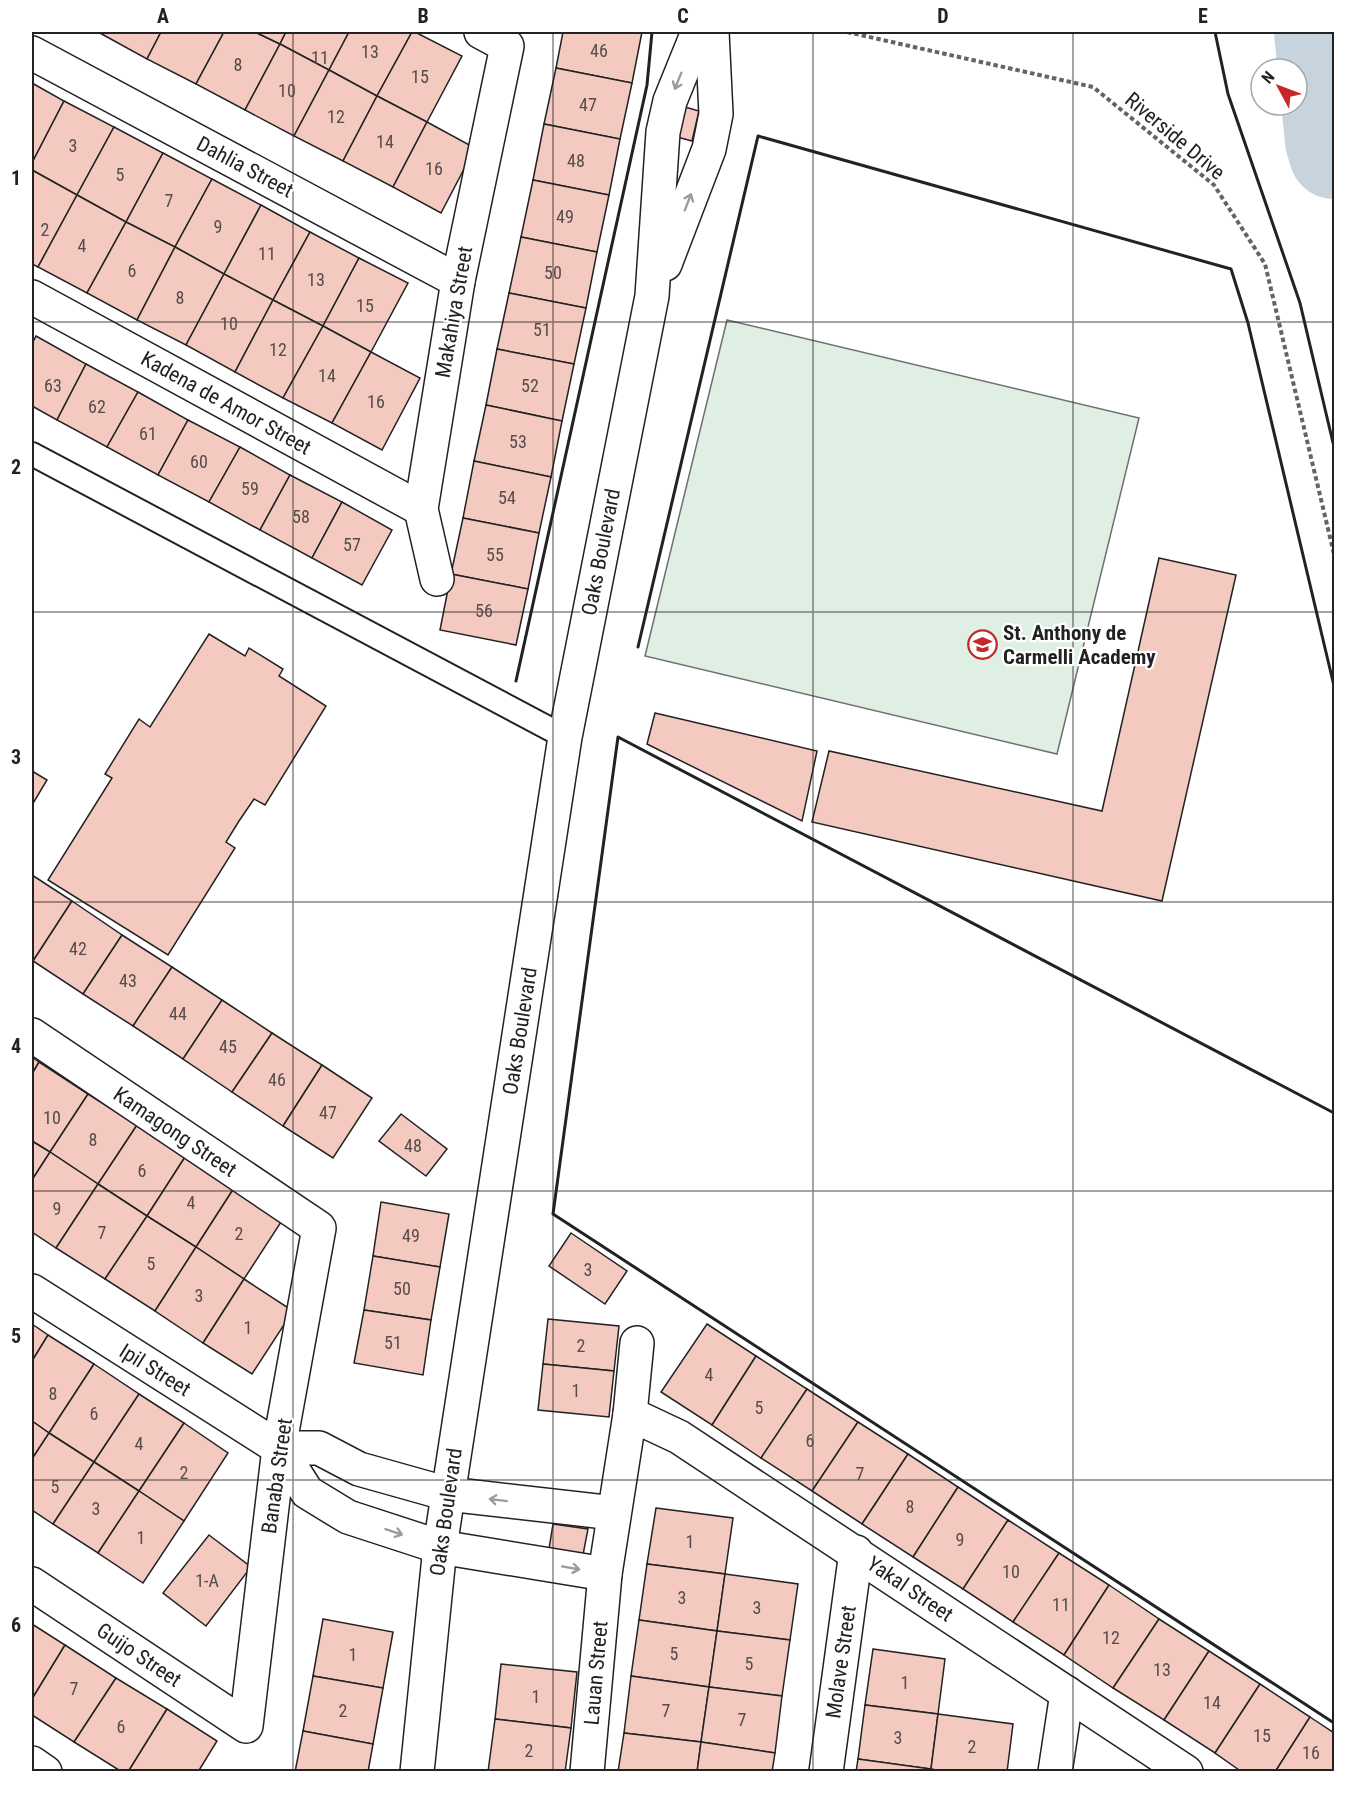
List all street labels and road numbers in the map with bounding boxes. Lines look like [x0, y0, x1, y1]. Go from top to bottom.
street label: Riverside Drive [1120, 87, 1230, 185]
street label: Dahlia Street [193, 132, 297, 202]
street label: Makahiya Street [431, 244, 477, 380]
street label: Kadena de Amor Street [137, 346, 315, 460]
street label: Oaks Boulevard [577, 487, 625, 617]
street label: Oaks Boulevard [498, 966, 542, 1096]
street label: Kamagong Street [109, 1082, 241, 1182]
street label: Ipil Street [115, 1339, 195, 1401]
street label: Banaba Street [257, 1417, 297, 1535]
street label: Oaks Boulevard [425, 1447, 467, 1577]
street label: Yakal Street [862, 1551, 958, 1627]
street label: Molave Street [821, 1604, 861, 1720]
street label: Guijo Street [92, 1618, 186, 1692]
street label: Lauan Street [579, 1620, 613, 1726]

